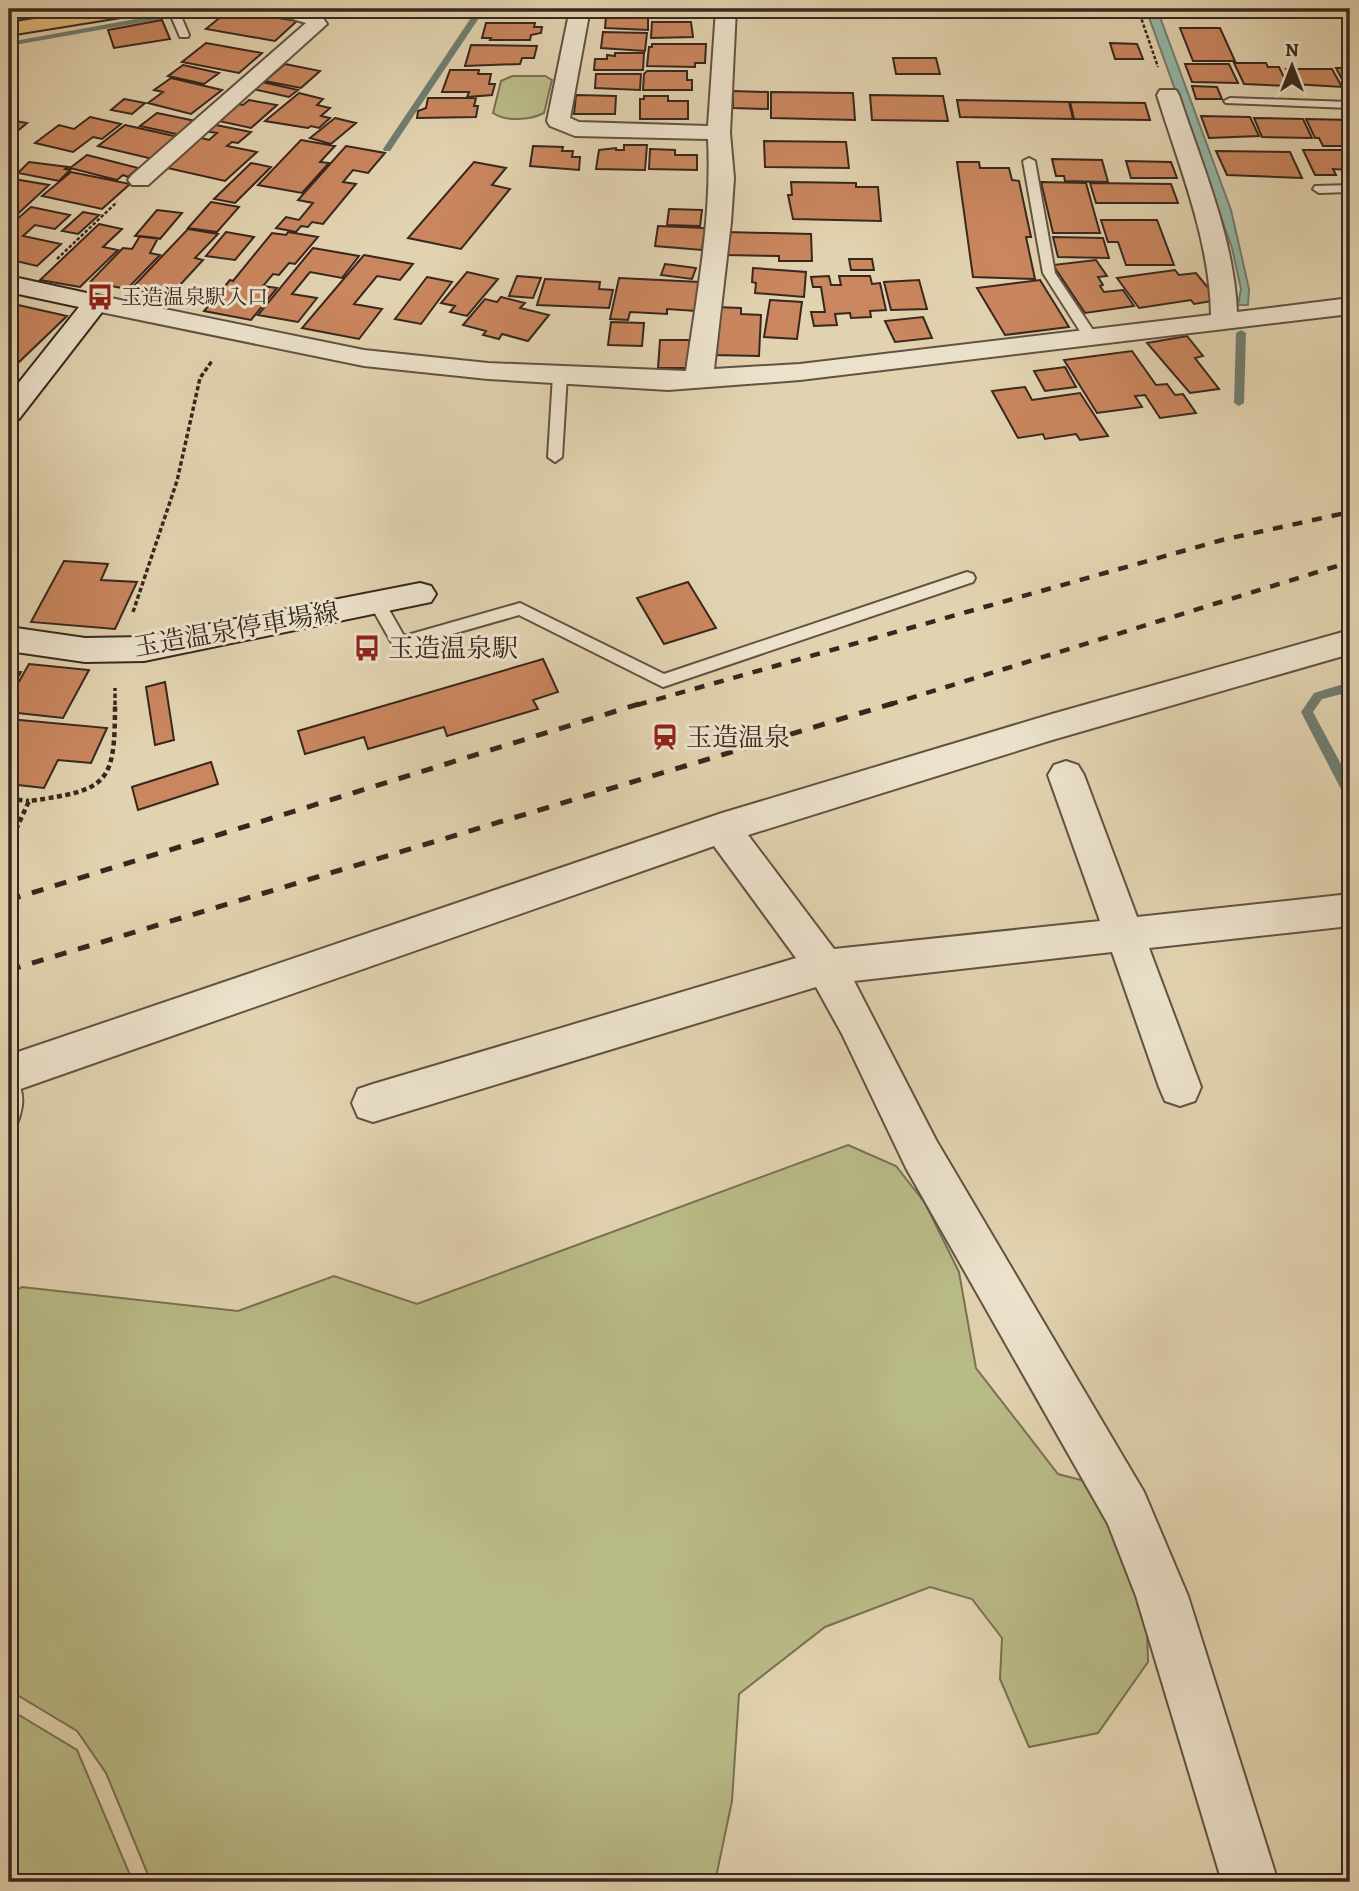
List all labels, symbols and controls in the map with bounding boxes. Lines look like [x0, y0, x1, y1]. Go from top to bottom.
north arrow [1258, 32, 1328, 102]
text: N [1285, 37, 1299, 63]
bus stop icon: 玉造温泉駅入口 [85, 282, 115, 312]
place label: 玉造温泉駅入口 [121, 283, 268, 311]
street label: 玉造温泉停車場線 [131, 594, 342, 665]
place label: 玉造温泉駅 [388, 631, 518, 666]
bus stop icon: 玉造温泉駅 [352, 633, 382, 663]
place label: 玉造温泉 [686, 720, 790, 755]
station icon: 玉造温泉 [650, 722, 680, 752]

